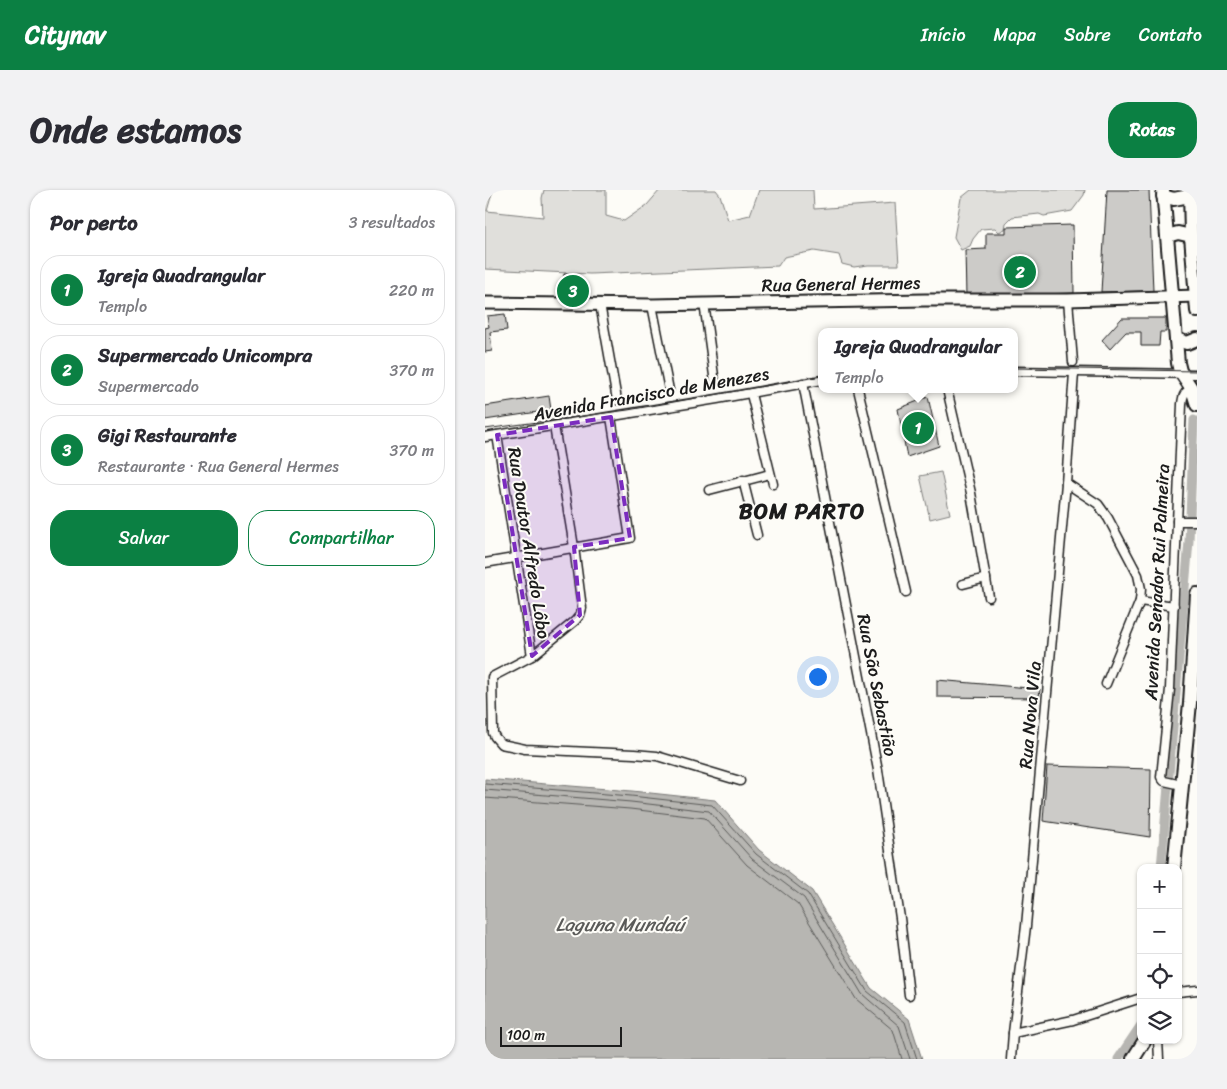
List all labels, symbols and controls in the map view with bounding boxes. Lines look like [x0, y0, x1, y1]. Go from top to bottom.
text: Citynav [25, 14, 106, 56]
text: Início [921, 19, 966, 51]
text: Mapa [994, 19, 1036, 51]
text: Sobre [1064, 19, 1111, 51]
text: Contato [1139, 19, 1202, 51]
text: Onde estamos [30, 99, 241, 161]
button: Rotas [1108, 102, 1197, 158]
text: Por perto [50, 204, 138, 242]
text: 3 resultados [349, 208, 435, 237]
pin: 2 [1004, 253, 1036, 291]
text: Igreja Quadrangular [98, 259, 265, 292]
street label: Rua General Hermes [761, 267, 921, 301]
pin: 3 [557, 272, 589, 310]
text: 1 [64, 276, 70, 305]
text: 220 m [389, 276, 434, 305]
text: Templo [98, 292, 147, 321]
popup [818, 328, 1018, 393]
text: Igreja Quadrangular [835, 330, 1001, 363]
text: Supermercado Unicompra [98, 339, 312, 372]
text: 2 [62, 356, 72, 385]
text: 370 m [390, 356, 434, 385]
street label: Avenida Francisco de Menezes [530, 357, 772, 431]
text: Templo [835, 363, 884, 392]
text: Supermercado [98, 372, 199, 401]
pin: 1 [902, 409, 934, 447]
text: Gigi Restaurante [98, 419, 237, 452]
text: 3 [63, 436, 71, 465]
text: 370 m [390, 436, 434, 465]
street label: Rua Doutor Alfredo Lôbo [498, 445, 560, 641]
text: Restaurante · Rua General Hermes [98, 452, 339, 481]
street label: Avenida Senador Rui Palmeira [1135, 463, 1179, 702]
district label: BOM PARTO [739, 492, 865, 531]
button: Salvar [50, 510, 238, 566]
button: Compartilhar [248, 510, 435, 566]
street label: Rua São Sebastião [847, 611, 907, 759]
street label: Rua Nova Vila [1009, 660, 1051, 770]
your location [805, 664, 831, 690]
map controls [1137, 864, 1182, 1044]
button: + [1137, 864, 1182, 909]
water label: Laguna Mundaú [556, 908, 688, 941]
button: − [1137, 909, 1182, 954]
button: locate [1137, 954, 1182, 999]
button: layers [1137, 999, 1182, 1044]
text: 100 m [507, 1023, 545, 1048]
scale bar [500, 1024, 623, 1047]

